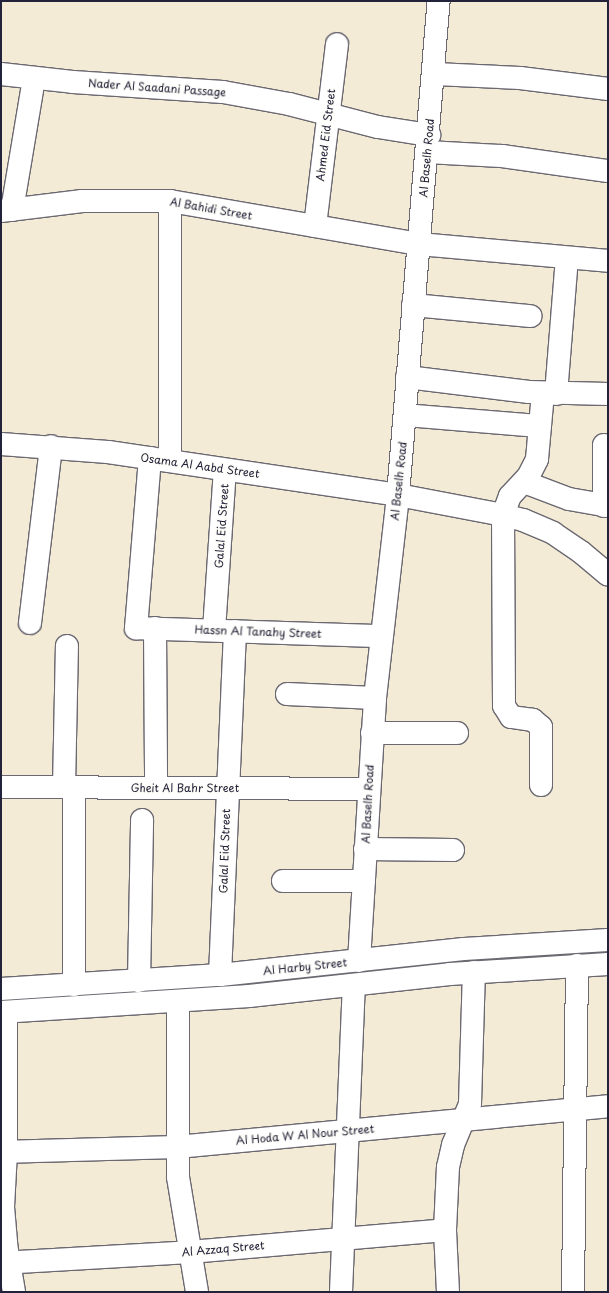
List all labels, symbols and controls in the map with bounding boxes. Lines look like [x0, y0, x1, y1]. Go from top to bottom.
street label: Nader Al Saadani Passage [87, 77, 227, 99]
street label: Ahmed Eid Street [314, 88, 338, 182]
street label: Al Baselh Road [417, 117, 437, 199]
street label: Al Bahidi Street [168, 195, 254, 223]
street label: Al Baselh Road [388, 440, 410, 522]
street label: Osama Al Aabd Street [139, 451, 261, 481]
street label: Galal Eid Street [212, 483, 232, 569]
street label: Hassn Al Tanahy Street [194, 623, 322, 641]
street label: Al Baselh Road [359, 764, 377, 844]
street label: Gheit Al Bahr Street [130, 781, 240, 795]
street label: Galal Eid Street [217, 808, 233, 894]
street label: Al Harby Street [262, 956, 348, 978]
street label: Al Hoda W Al Nour Street [235, 1122, 375, 1148]
street label: Al Azzaq Street [181, 1239, 265, 1259]

